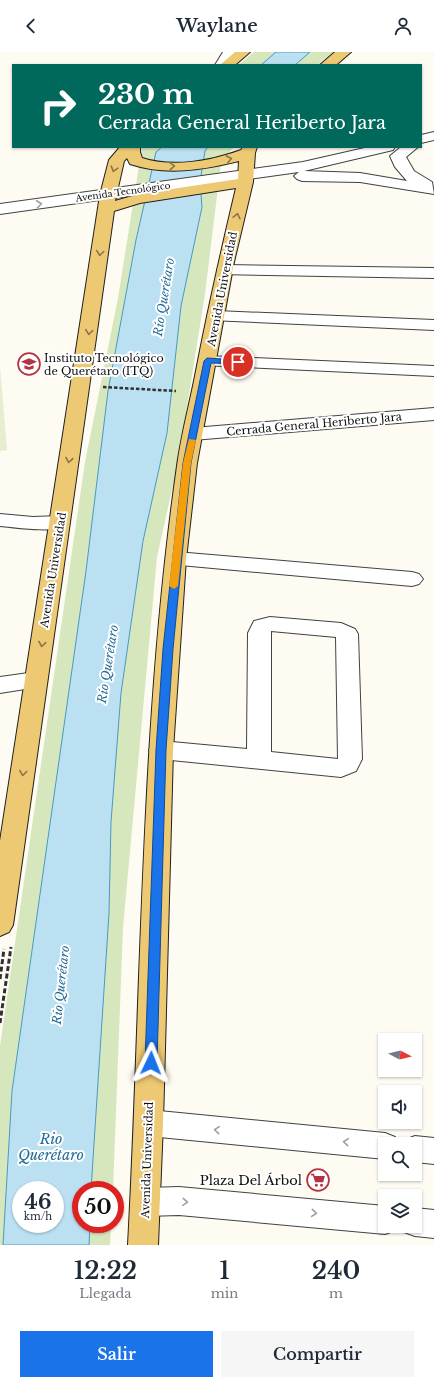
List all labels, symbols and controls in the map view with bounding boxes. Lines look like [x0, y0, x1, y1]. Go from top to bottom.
icon: back [20, 15, 42, 37]
text: Waylane [176, 15, 258, 37]
icon: person [392, 15, 414, 37]
text: 230 m [98, 77, 194, 112]
icon: right [32, 80, 84, 132]
text: Cerrada General Heriberto Jara [98, 112, 386, 134]
one-way arrow [226, 155, 233, 163]
one-way arrow [169, 161, 176, 170]
one-way arrow [110, 166, 119, 173]
street label: Avenida Tecnológico [74, 179, 171, 204]
one-way arrow [36, 200, 42, 209]
one-way arrow [232, 213, 240, 220]
street label: Avenida Universidad [204, 230, 240, 349]
one-way arrow [96, 249, 105, 256]
water label: Río Querétaro [150, 257, 177, 338]
one-way arrow [85, 328, 94, 335]
pin [221, 345, 255, 379]
school or university icon: Instituto Tecnológico de Querétaro (ITQ) [16, 351, 42, 377]
place label: Instituto Tecnológico de Querétaro (ITQ) [44, 351, 164, 378]
icon: arrive [227, 351, 249, 373]
street label: Cerrada General Heriberto Jara [226, 409, 403, 439]
one-way arrow [66, 457, 74, 463]
street label: Avenida Universidad [37, 511, 69, 630]
water label: Río Querétaro [94, 624, 121, 705]
one-way arrow [38, 641, 46, 647]
one-way arrow [19, 770, 28, 776]
water label: Río Querétaro [49, 945, 72, 1026]
north arrow [378, 1033, 422, 1077]
map controls [378, 1033, 422, 1233]
position arrow [130, 1042, 172, 1084]
button: sound [378, 1085, 422, 1129]
street label: Avenida Universidad [138, 1101, 156, 1220]
one-way arrow [214, 1126, 220, 1135]
water label: Rio Querétaro [18, 1130, 84, 1164]
button: search [378, 1137, 422, 1181]
one-way arrow [343, 1138, 349, 1147]
supermarket icon: Plaza Del Árbol [305, 1167, 331, 1193]
place label: Plaza Del Árbol [200, 1172, 302, 1189]
speed limit sign: 50 [72, 1181, 124, 1233]
button: layers [378, 1189, 422, 1233]
text: 46 [25, 1190, 51, 1214]
one-way arrow [182, 1197, 188, 1206]
one-way arrow [311, 1209, 317, 1218]
text: km/h [24, 1210, 52, 1223]
text: 12:22 [74, 1256, 137, 1285]
text: 1 [219, 1256, 230, 1285]
text: 240 [312, 1256, 360, 1285]
text: Llegada [79, 1285, 131, 1302]
text: min [211, 1285, 238, 1302]
text: m [329, 1285, 343, 1302]
button: Salir [20, 1331, 213, 1377]
button: Compartir [221, 1331, 414, 1377]

